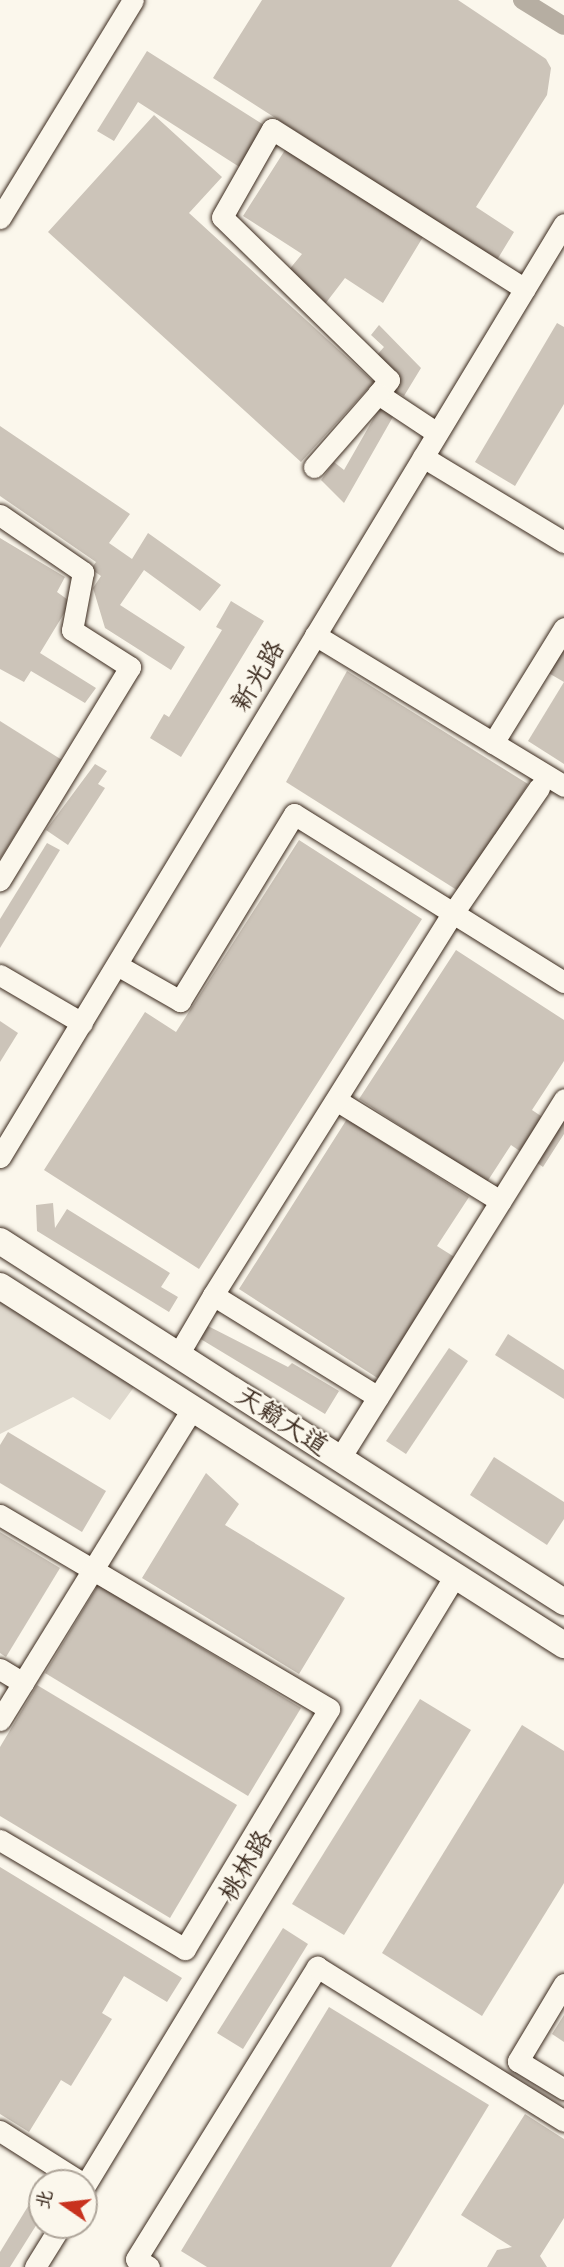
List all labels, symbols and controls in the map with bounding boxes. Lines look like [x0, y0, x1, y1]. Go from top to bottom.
street label: 新光路 [225, 635, 291, 717]
street label: 天籁大道 [230, 1380, 334, 1462]
street label: 桃林路 [213, 1825, 279, 1907]
north arrow [28, 2169, 98, 2239]
text: 北 [26, 2186, 62, 2213]

